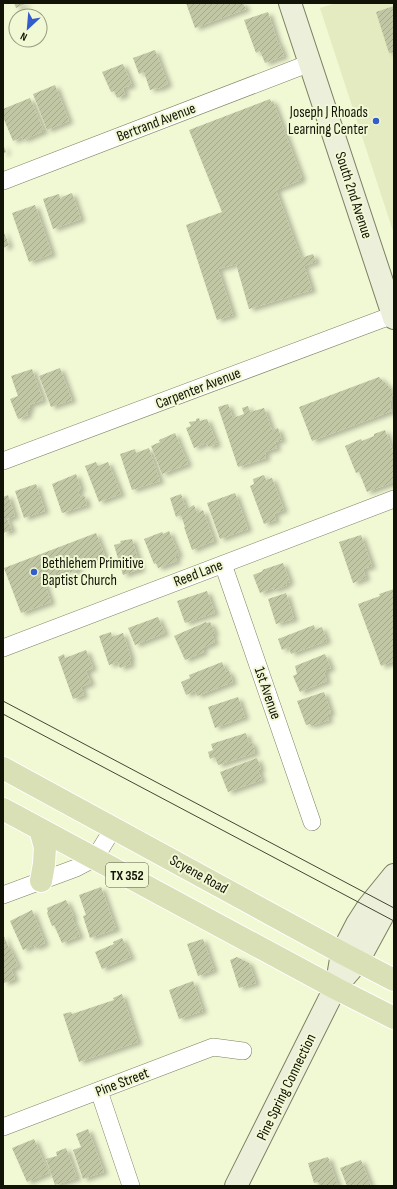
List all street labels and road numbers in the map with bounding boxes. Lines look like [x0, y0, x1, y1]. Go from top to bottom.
street label: Bertrand Avenue [114, 99, 198, 146]
street label: South 2nd Avenue [331, 149, 376, 241]
street label: Carpenter Avenue [153, 364, 243, 413]
street label: Reed Lane [171, 555, 225, 592]
street label: 1st Avenue [250, 664, 285, 722]
street label: Scyene Road [166, 851, 231, 898]
road number: TX 352 [106, 863, 148, 887]
street label: Pine Spring Connection [252, 1031, 321, 1144]
street label: Pine Street [93, 1063, 152, 1101]

